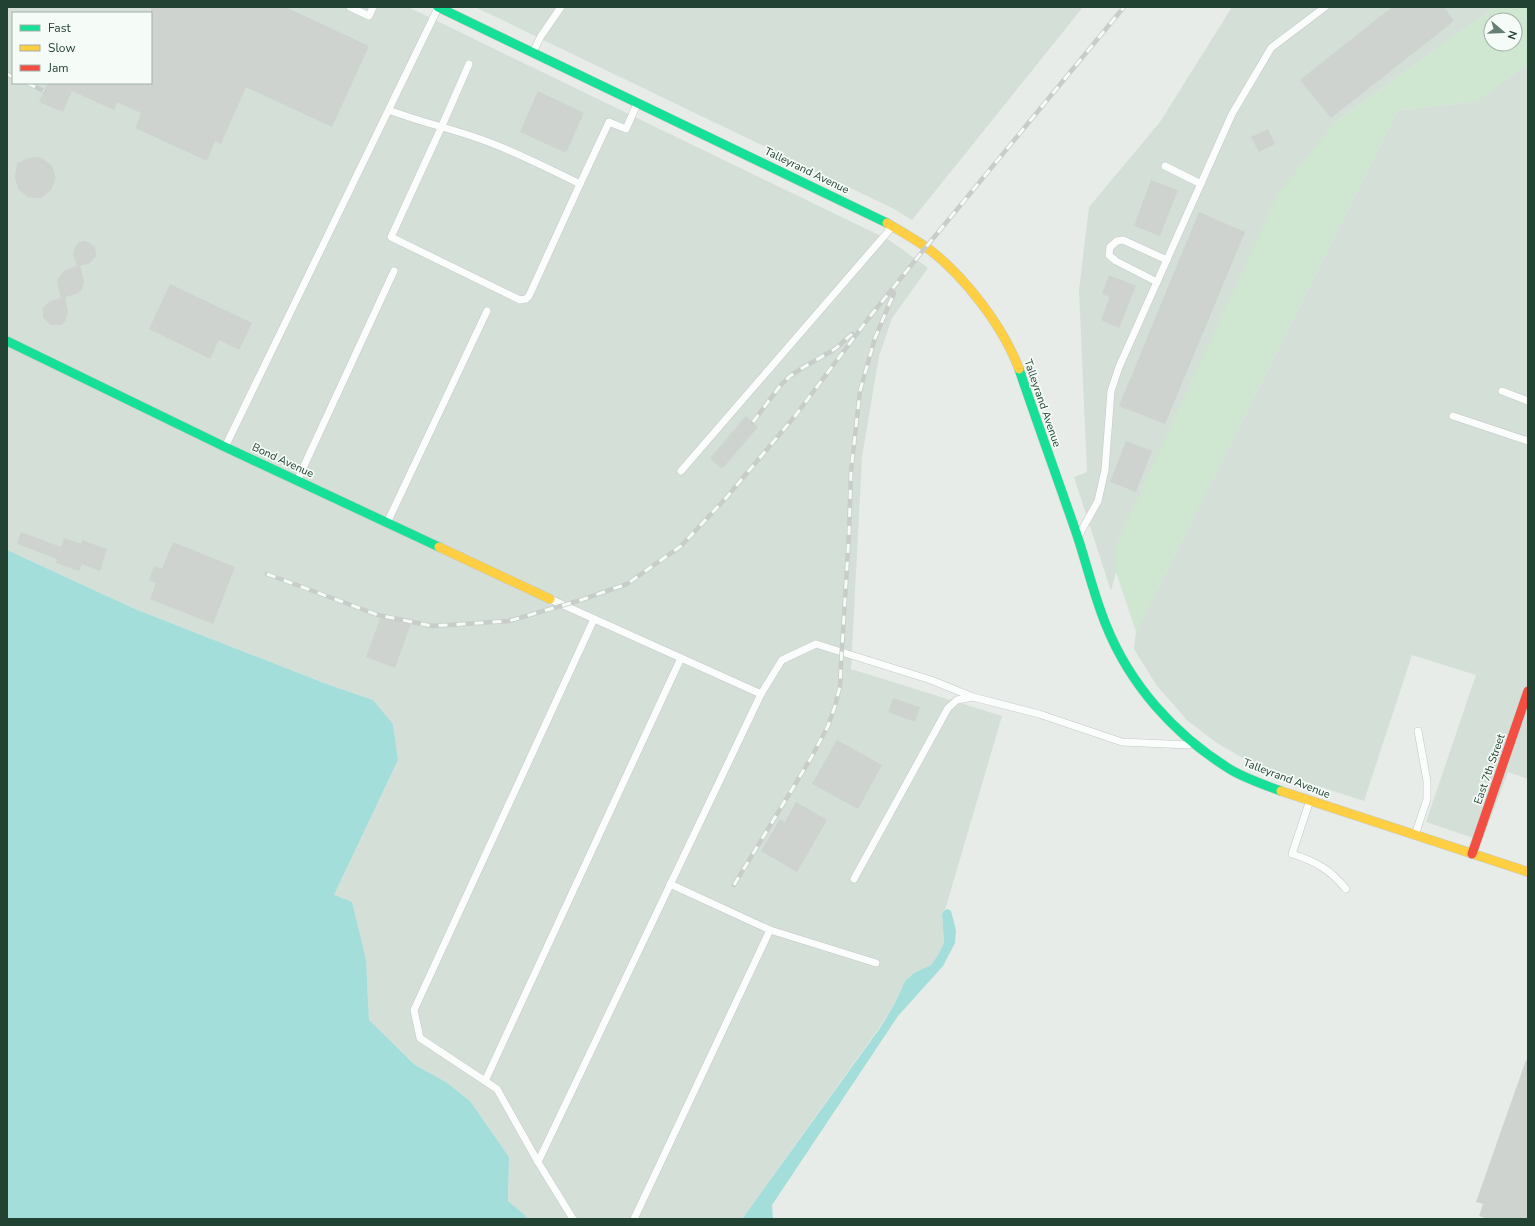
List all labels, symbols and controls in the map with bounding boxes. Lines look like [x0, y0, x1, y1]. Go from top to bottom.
legend [12, 12, 152, 84]
north arrow [1483, 12, 1523, 52]
text: Fast [48, 20, 71, 36]
text: N [1504, 29, 1520, 41]
text: Slow [48, 40, 76, 56]
text: Jam [47, 60, 69, 76]
street label: Talleyrand Avenue [762, 144, 852, 197]
street label: Talleyrand Avenue [1020, 357, 1065, 449]
street label: Bond Avenue [249, 440, 316, 481]
street label: East 7th Street [1470, 732, 1509, 806]
street label: Talleyrand Avenue [1241, 755, 1333, 802]

